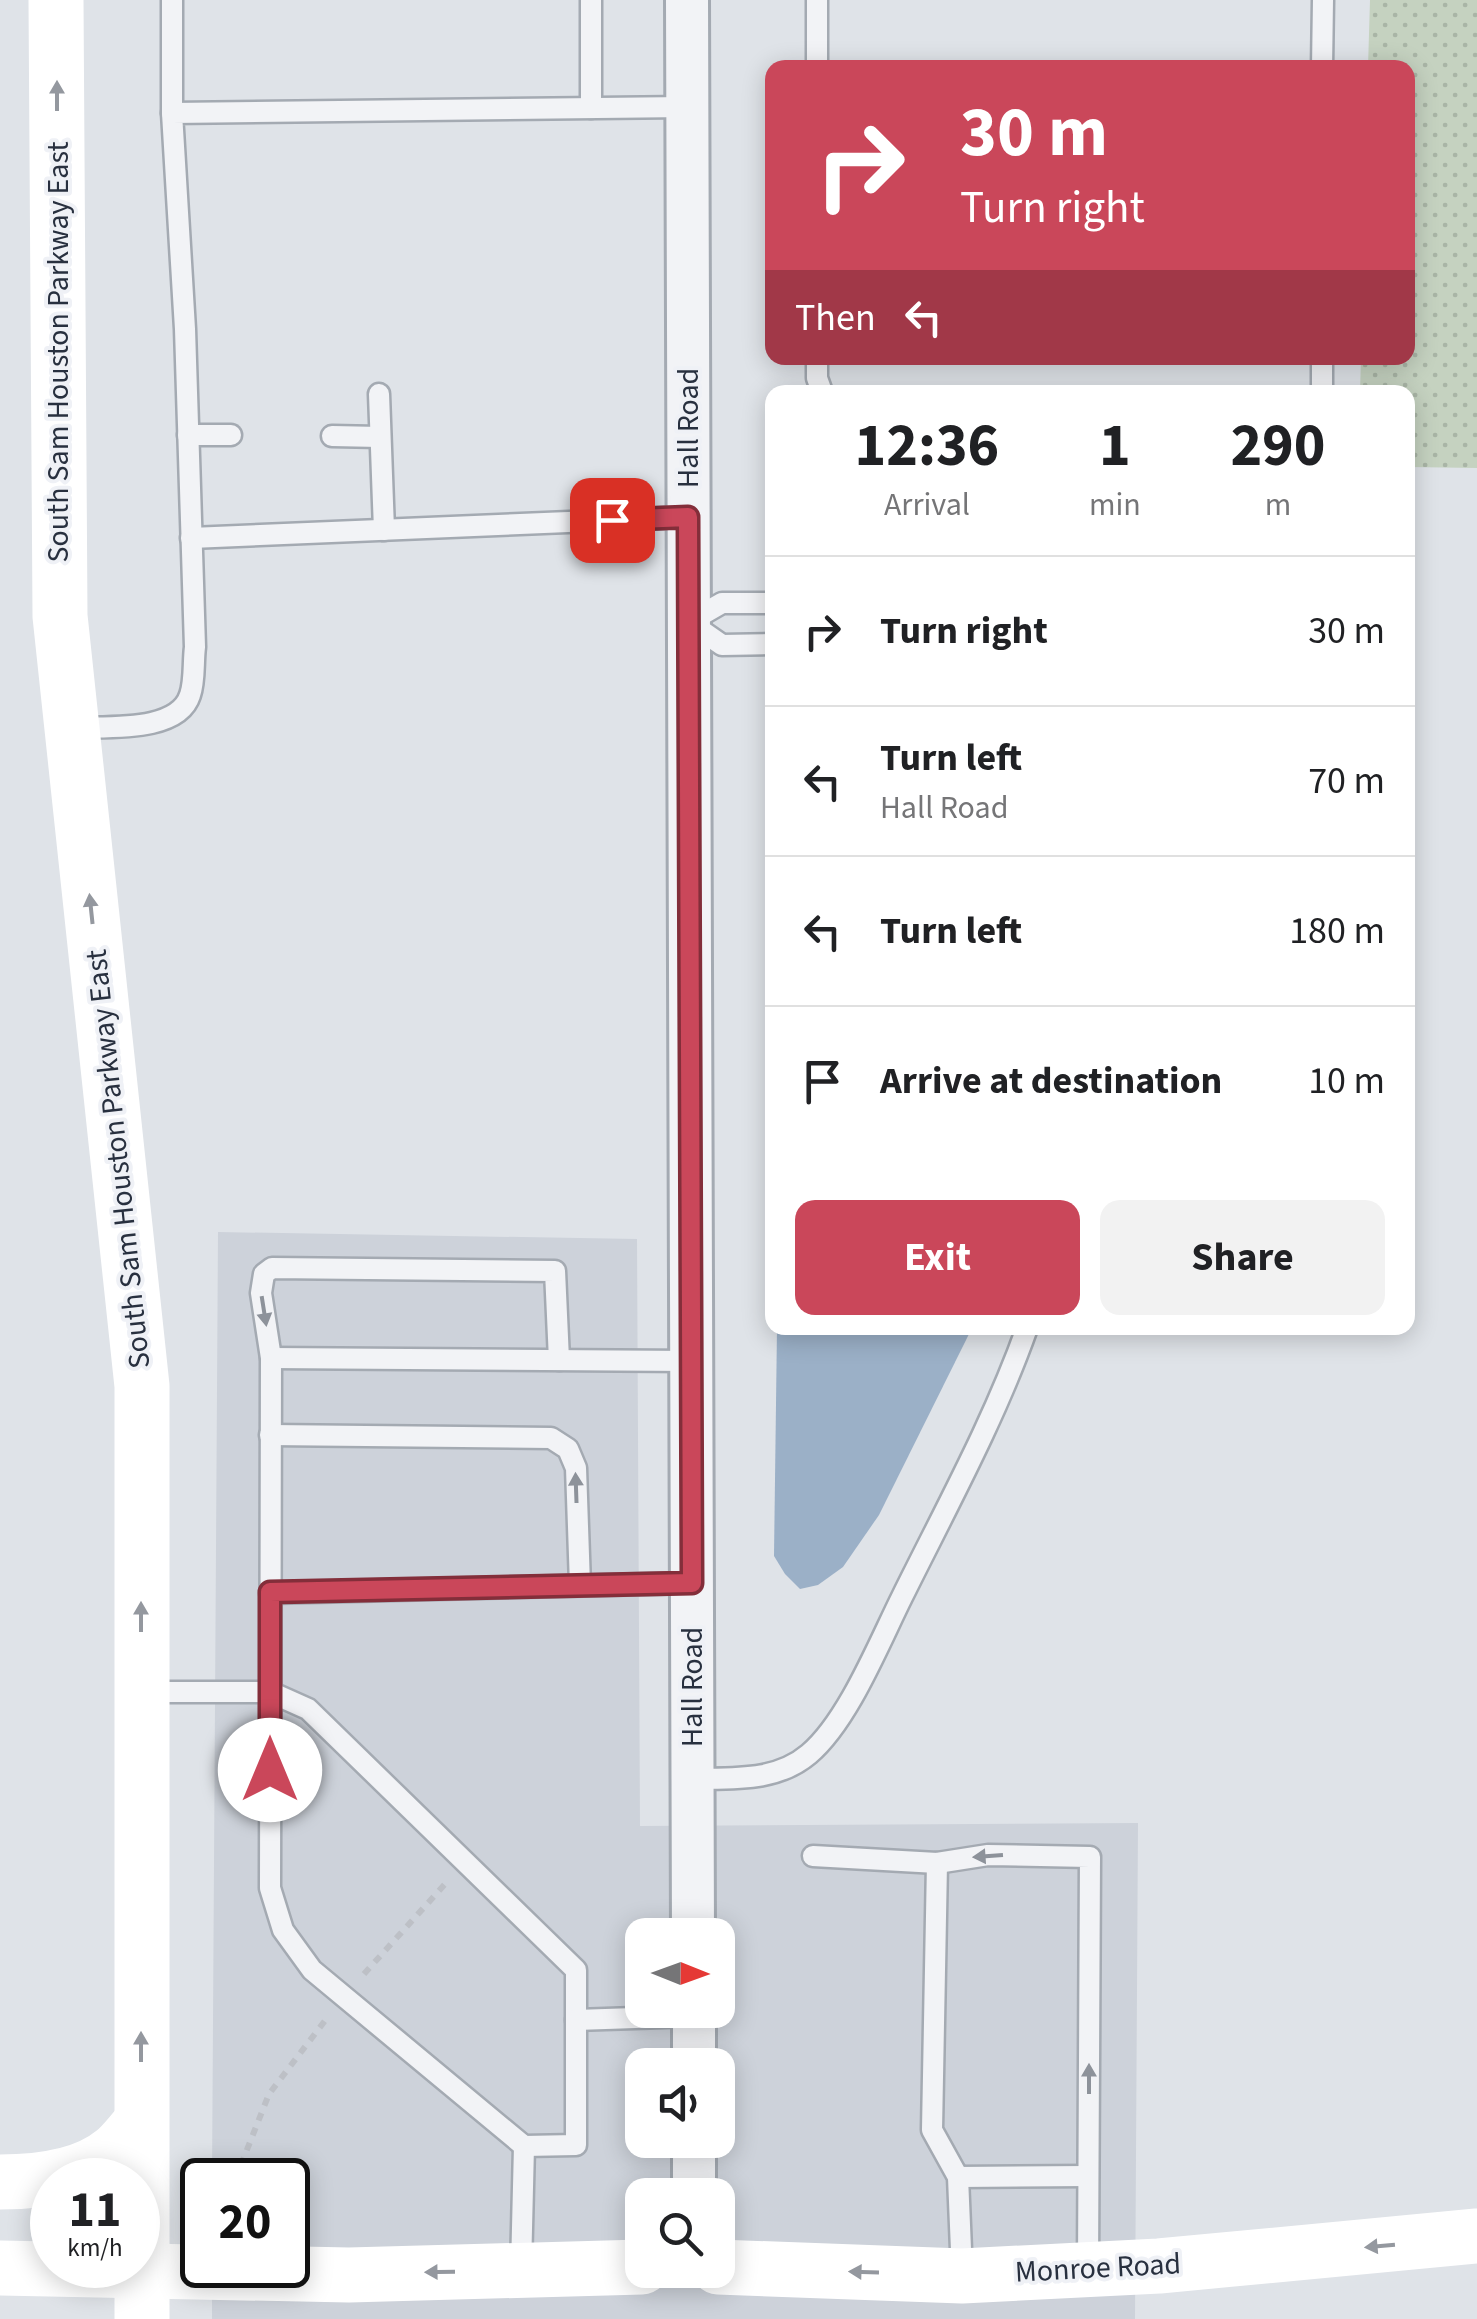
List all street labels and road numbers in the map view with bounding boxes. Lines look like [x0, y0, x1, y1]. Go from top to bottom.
street label: South Sam Houston Parkway East [37, 141, 80, 563]
street label: Hall Road [667, 368, 710, 488]
street label: South Sam Houston Parkway East [75, 947, 161, 1371]
street label: Hall Road [671, 1627, 714, 1747]
street label: Monroe Road [1014, 2242, 1182, 2294]

